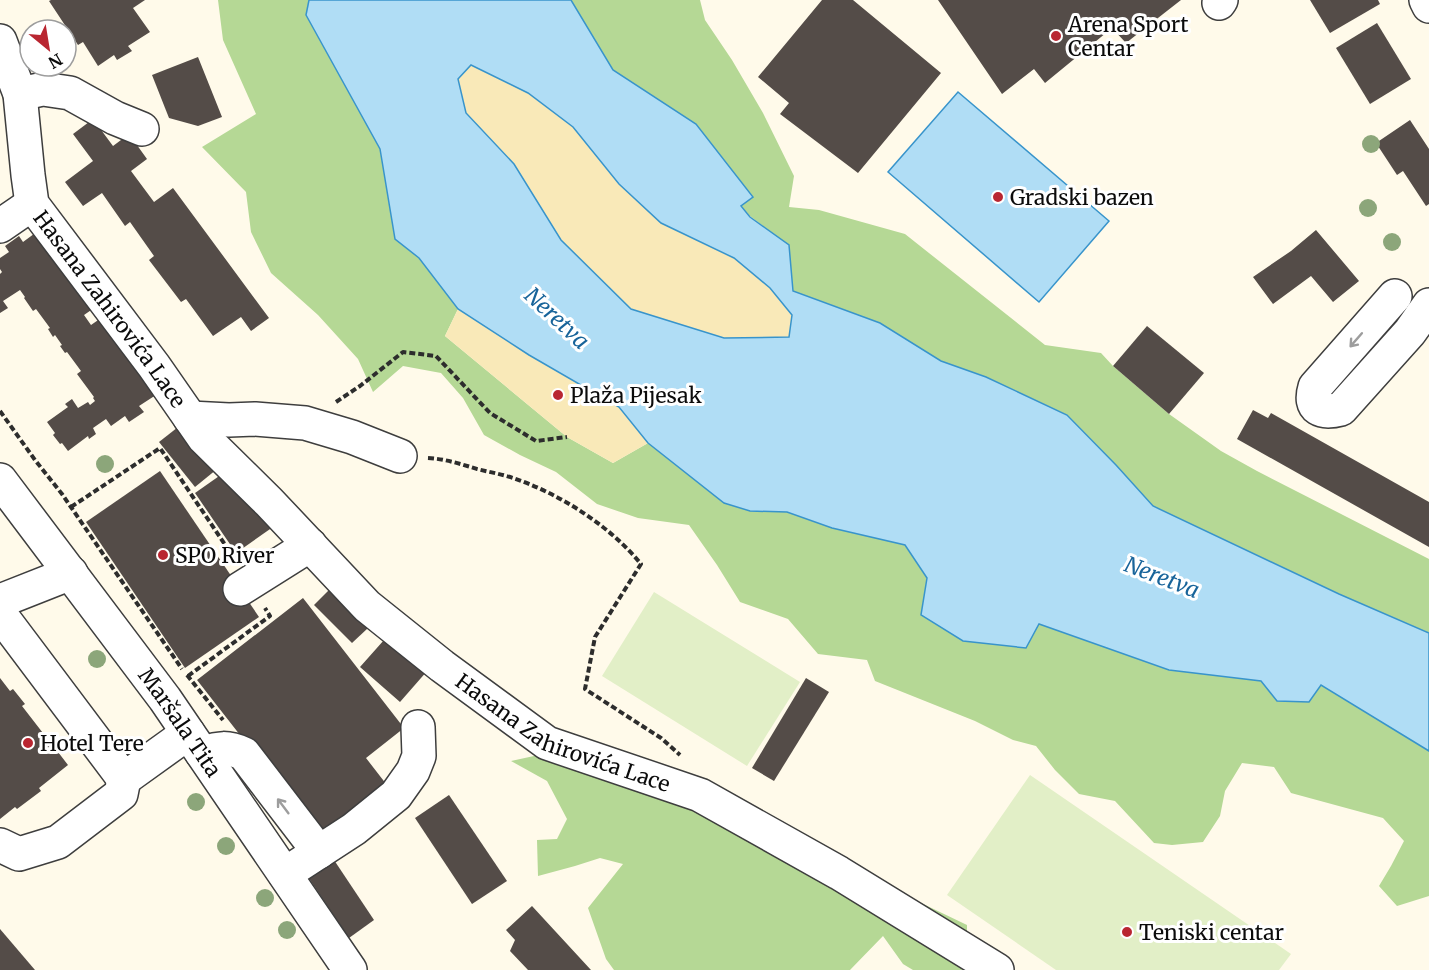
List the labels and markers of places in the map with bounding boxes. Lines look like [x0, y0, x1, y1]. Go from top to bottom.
place label: Arena Sport Centar [1067, 11, 1188, 62]
marker: Arena Sport Centar [1049, 29, 1063, 43]
place label: Gradski bazen [1010, 184, 1154, 211]
marker: Gradski bazen [991, 190, 1005, 204]
place label: Plaža Pijesak [570, 382, 702, 409]
marker: Plaža Pijesak [551, 388, 565, 402]
place label: SPO River [175, 542, 274, 569]
marker: SPO River [156, 548, 170, 562]
place label: Hotel Tere [40, 730, 144, 757]
marker: Hotel Tere [21, 736, 35, 750]
place label: Teniski centar [1139, 919, 1284, 946]
marker: Teniski centar [1120, 925, 1134, 939]

